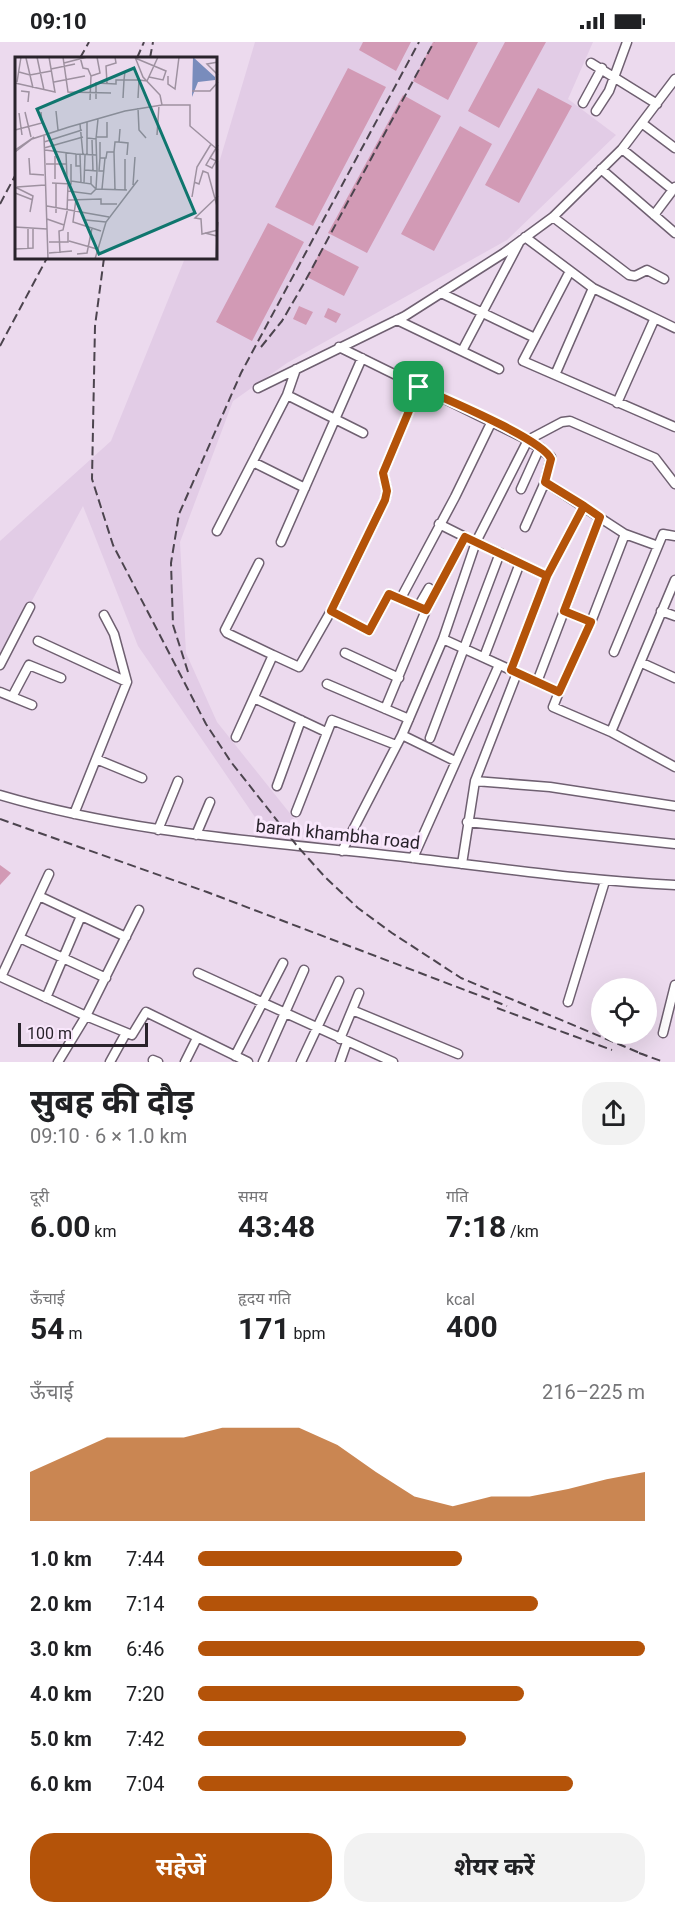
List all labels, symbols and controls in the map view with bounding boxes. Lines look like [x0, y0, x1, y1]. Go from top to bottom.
text: 09:10 [30, 9, 87, 34]
inset map [15, 57, 218, 260]
pin [393, 361, 444, 412]
icon: arrive [402, 370, 435, 403]
street label: barah khambha road [255, 815, 421, 853]
map controls [591, 978, 657, 1044]
button: locate [591, 978, 657, 1044]
scale bar [18, 1020, 148, 1048]
text: 100 m [27, 1024, 72, 1043]
text: सुबह की दौड़ [30, 1082, 194, 1121]
button: share [582, 1082, 645, 1145]
text: 09:10 · 6 × 1.0 km [30, 1124, 187, 1148]
text: दूरी [30, 1187, 49, 1206]
text: समय [238, 1187, 268, 1206]
text: गति [446, 1187, 468, 1206]
text: 6.00 [30, 1209, 90, 1244]
text: 43:48 [238, 1209, 315, 1244]
text: 7:18 [446, 1209, 506, 1244]
text: km [90, 1222, 116, 1241]
text: /km [506, 1222, 539, 1241]
text: ऊँचाई [30, 1289, 65, 1308]
text: हृदय गति [238, 1289, 291, 1308]
text: kcal [446, 1290, 475, 1309]
text: 400 [446, 1309, 498, 1344]
text: 54 [30, 1311, 64, 1346]
text: 171 [238, 1311, 290, 1346]
text: m [64, 1324, 82, 1343]
text: bpm [290, 1324, 326, 1343]
text: ऊँचाई [30, 1380, 73, 1404]
text: 216–225 m [542, 1380, 645, 1404]
text: 1.0 km [30, 1547, 92, 1571]
text: 7:44 [126, 1547, 165, 1571]
text: 2.0 km [30, 1592, 92, 1616]
text: 7:14 [126, 1592, 165, 1616]
text: 3.0 km [30, 1637, 92, 1661]
text: 6:46 [126, 1637, 165, 1661]
text: 4.0 km [30, 1682, 92, 1706]
text: 7:20 [126, 1682, 165, 1706]
text: 5.0 km [30, 1727, 92, 1751]
text: 7:42 [126, 1727, 165, 1751]
text: 6.0 km [30, 1772, 92, 1796]
text: 7:04 [126, 1772, 165, 1796]
button: सहेजें [30, 1833, 332, 1902]
button: शेयर करें [344, 1833, 645, 1902]

